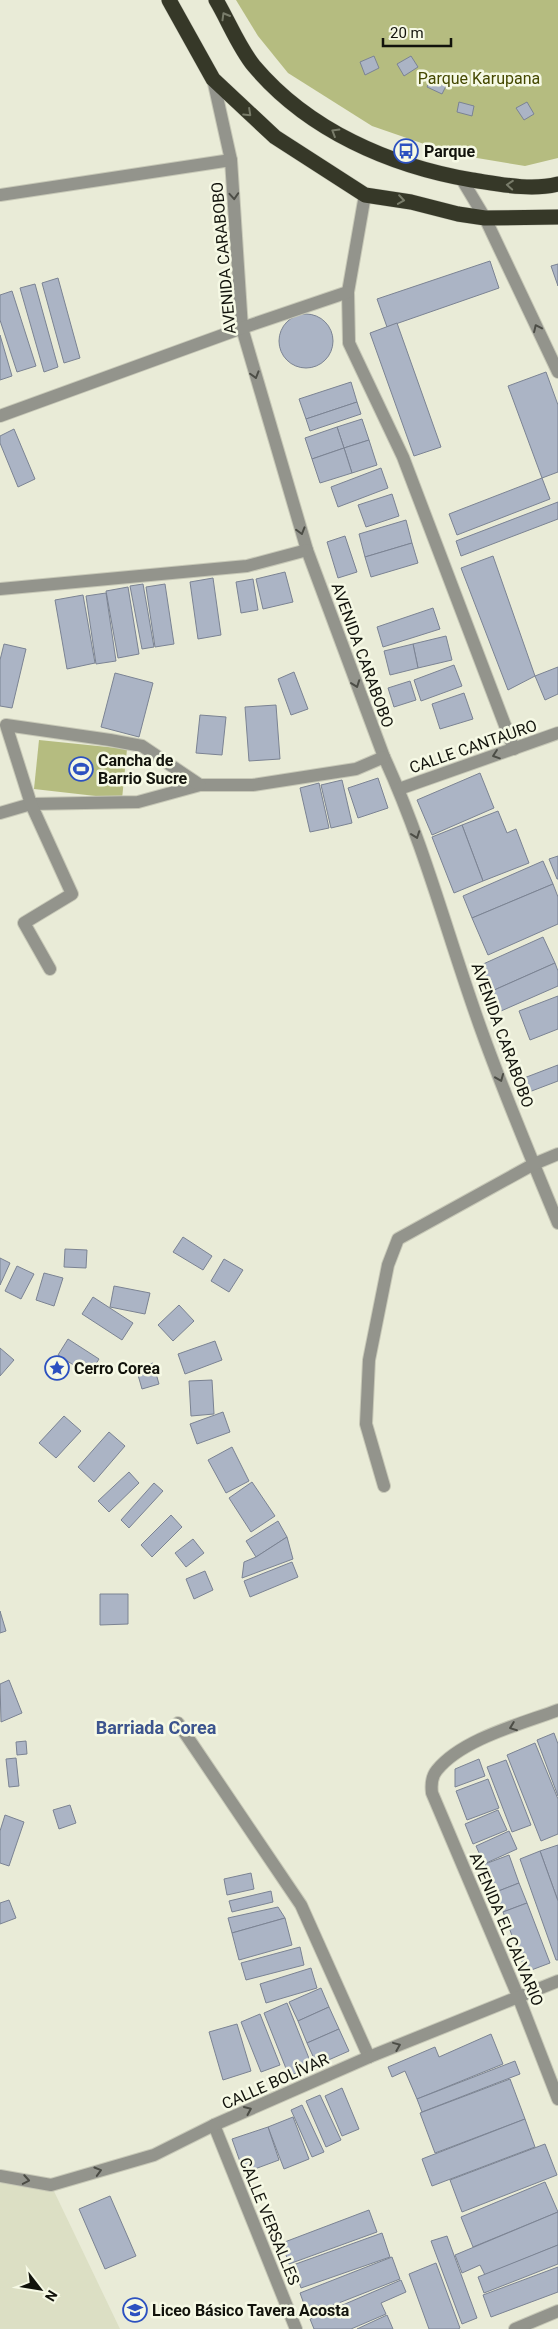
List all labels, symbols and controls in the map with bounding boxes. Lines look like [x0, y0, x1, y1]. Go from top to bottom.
one-way arrow [222, 12, 232, 21]
scale bar [383, 15, 450, 47]
text: 20 m [390, 24, 424, 42]
park label: Parque Karupana [418, 69, 540, 88]
one-way arrow [243, 107, 252, 116]
one-way arrow [331, 128, 340, 138]
bus stop icon: Parque [393, 138, 419, 164]
place label: Parque [424, 142, 475, 161]
one-way arrow [506, 180, 514, 191]
street label: AVENIDA CARABOBO [207, 181, 240, 335]
one-way arrow [228, 192, 239, 200]
one-way arrow [398, 194, 406, 205]
one-way arrow [533, 324, 543, 333]
one-way arrow [250, 371, 260, 379]
one-way arrow [296, 527, 306, 535]
street label: AVENIDA CARABOBO [327, 580, 398, 730]
one-way arrow [350, 679, 360, 688]
street label: CALLE CANTAURO [407, 716, 539, 777]
one-way arrow [492, 749, 500, 759]
place label: Cancha de Barrio Sucre [98, 751, 188, 788]
sports icon: Cancha de Barrio Sucre [68, 756, 94, 782]
one-way arrow [410, 830, 420, 839]
street label: AVENIDA CARABOBO [467, 960, 538, 1110]
one-way arrow [494, 1073, 504, 1081]
place icon: Cerro Corea [44, 1355, 70, 1381]
place label: Cerro Corea [74, 1359, 160, 1378]
district label: Barriada Corea [96, 1717, 217, 1738]
one-way arrow [509, 1722, 517, 1732]
street label: AVENIDA EL CALVARIO [466, 1850, 547, 2009]
one-way arrow [392, 2041, 401, 2052]
street label: CALLE BOLÍVAR [219, 2049, 332, 2114]
one-way arrow [243, 2106, 252, 2117]
street label: CALLE VERSALLES [235, 2155, 304, 2288]
one-way arrow [94, 2167, 102, 2177]
one-way arrow [21, 2175, 30, 2185]
north arrow [15, 2264, 65, 2314]
text: N [42, 2287, 61, 2304]
school or university icon: Liceo Básico Tavera Acosta [122, 2297, 148, 2323]
place label: Liceo Básico Tavera Acosta [152, 2301, 350, 2320]

